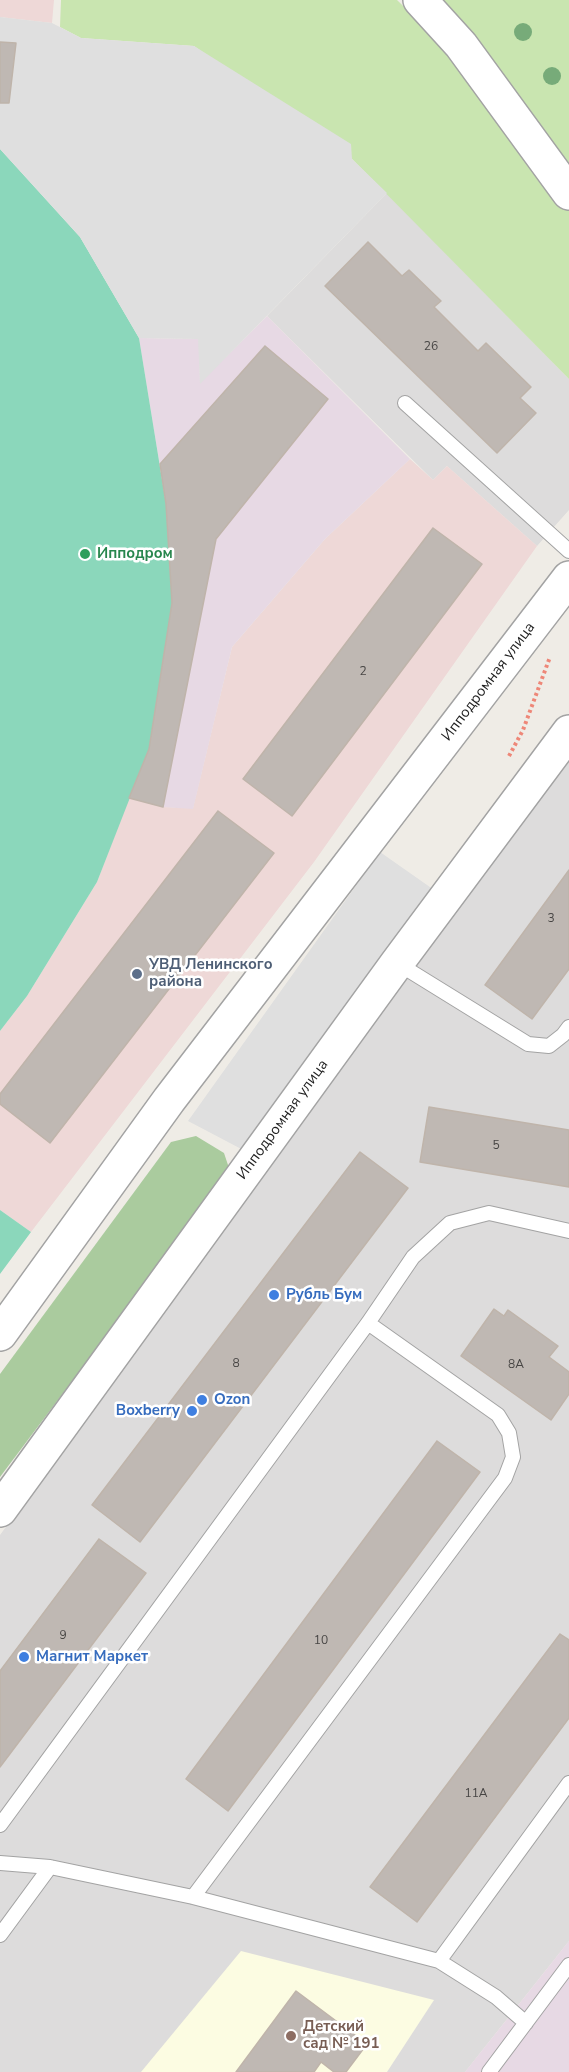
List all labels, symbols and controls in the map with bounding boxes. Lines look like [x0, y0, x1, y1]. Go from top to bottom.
house number: 26 [424, 340, 438, 354]
place label: Ипподром [97, 545, 173, 563]
marker: Ипподром [78, 547, 92, 561]
street label: Ипподромная улица [439, 619, 539, 745]
house number: 2 [359, 665, 367, 679]
house number: 3 [547, 912, 555, 926]
place label: УВД Ленинского района [149, 956, 272, 991]
marker: УВД Ленинского района [130, 967, 144, 981]
street label: Ипподромная улица [233, 1056, 333, 1184]
house number: 5 [492, 1139, 500, 1153]
place label: Рубль Бум [286, 1286, 362, 1304]
marker: Рубль Бум [267, 1288, 281, 1302]
house number: 8 [232, 1357, 240, 1371]
house number: 8А [508, 1358, 524, 1372]
place label: Ozon [214, 1391, 250, 1409]
marker: Ozon [195, 1393, 209, 1407]
place label: Boxberry [116, 1402, 180, 1420]
marker: Boxberry [185, 1404, 199, 1418]
house number: 9 [59, 1629, 67, 1643]
house number: 10 [314, 1634, 328, 1648]
place label: Магнит Маркет [36, 1648, 148, 1666]
marker: Магнит Маркет [17, 1650, 31, 1664]
house number: 11А [464, 1787, 488, 1801]
place label: Детский сад № 191 [303, 2018, 380, 2053]
marker: Детский сад № 191 [284, 2029, 298, 2043]

